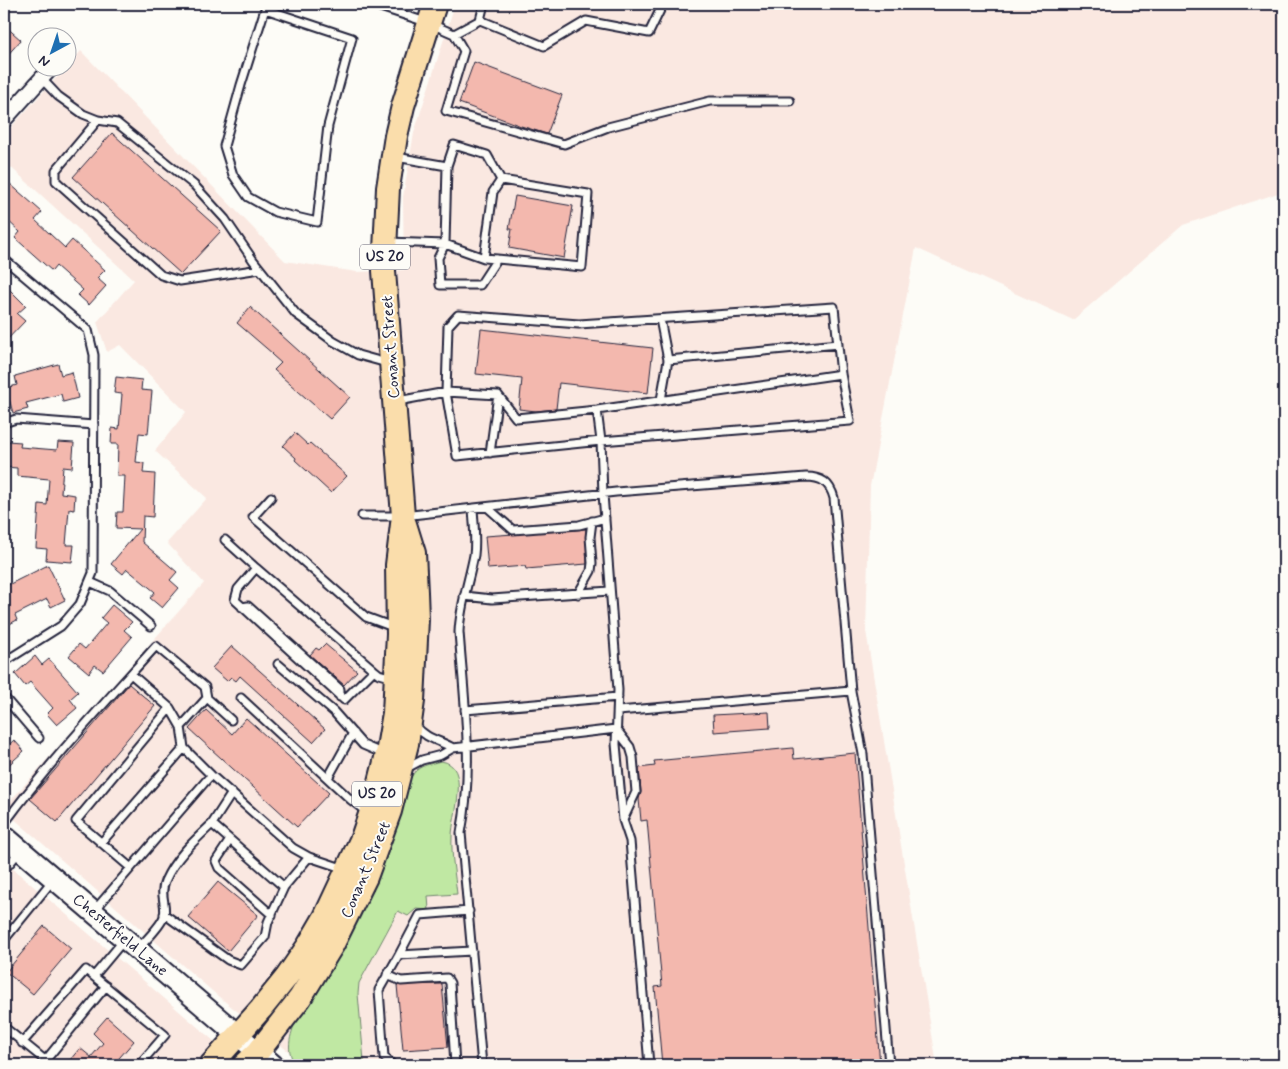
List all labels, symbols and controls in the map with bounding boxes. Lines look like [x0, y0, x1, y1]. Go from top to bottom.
north arrow [28, 28, 78, 78]
text: N [35, 51, 54, 71]
road number: US 20 [360, 244, 410, 270]
street label: Conant Street [377, 295, 405, 399]
road number: US 20 [352, 782, 402, 806]
street label: Conant Street [336, 818, 396, 922]
street label: Chesterfield Lane [68, 889, 172, 981]

